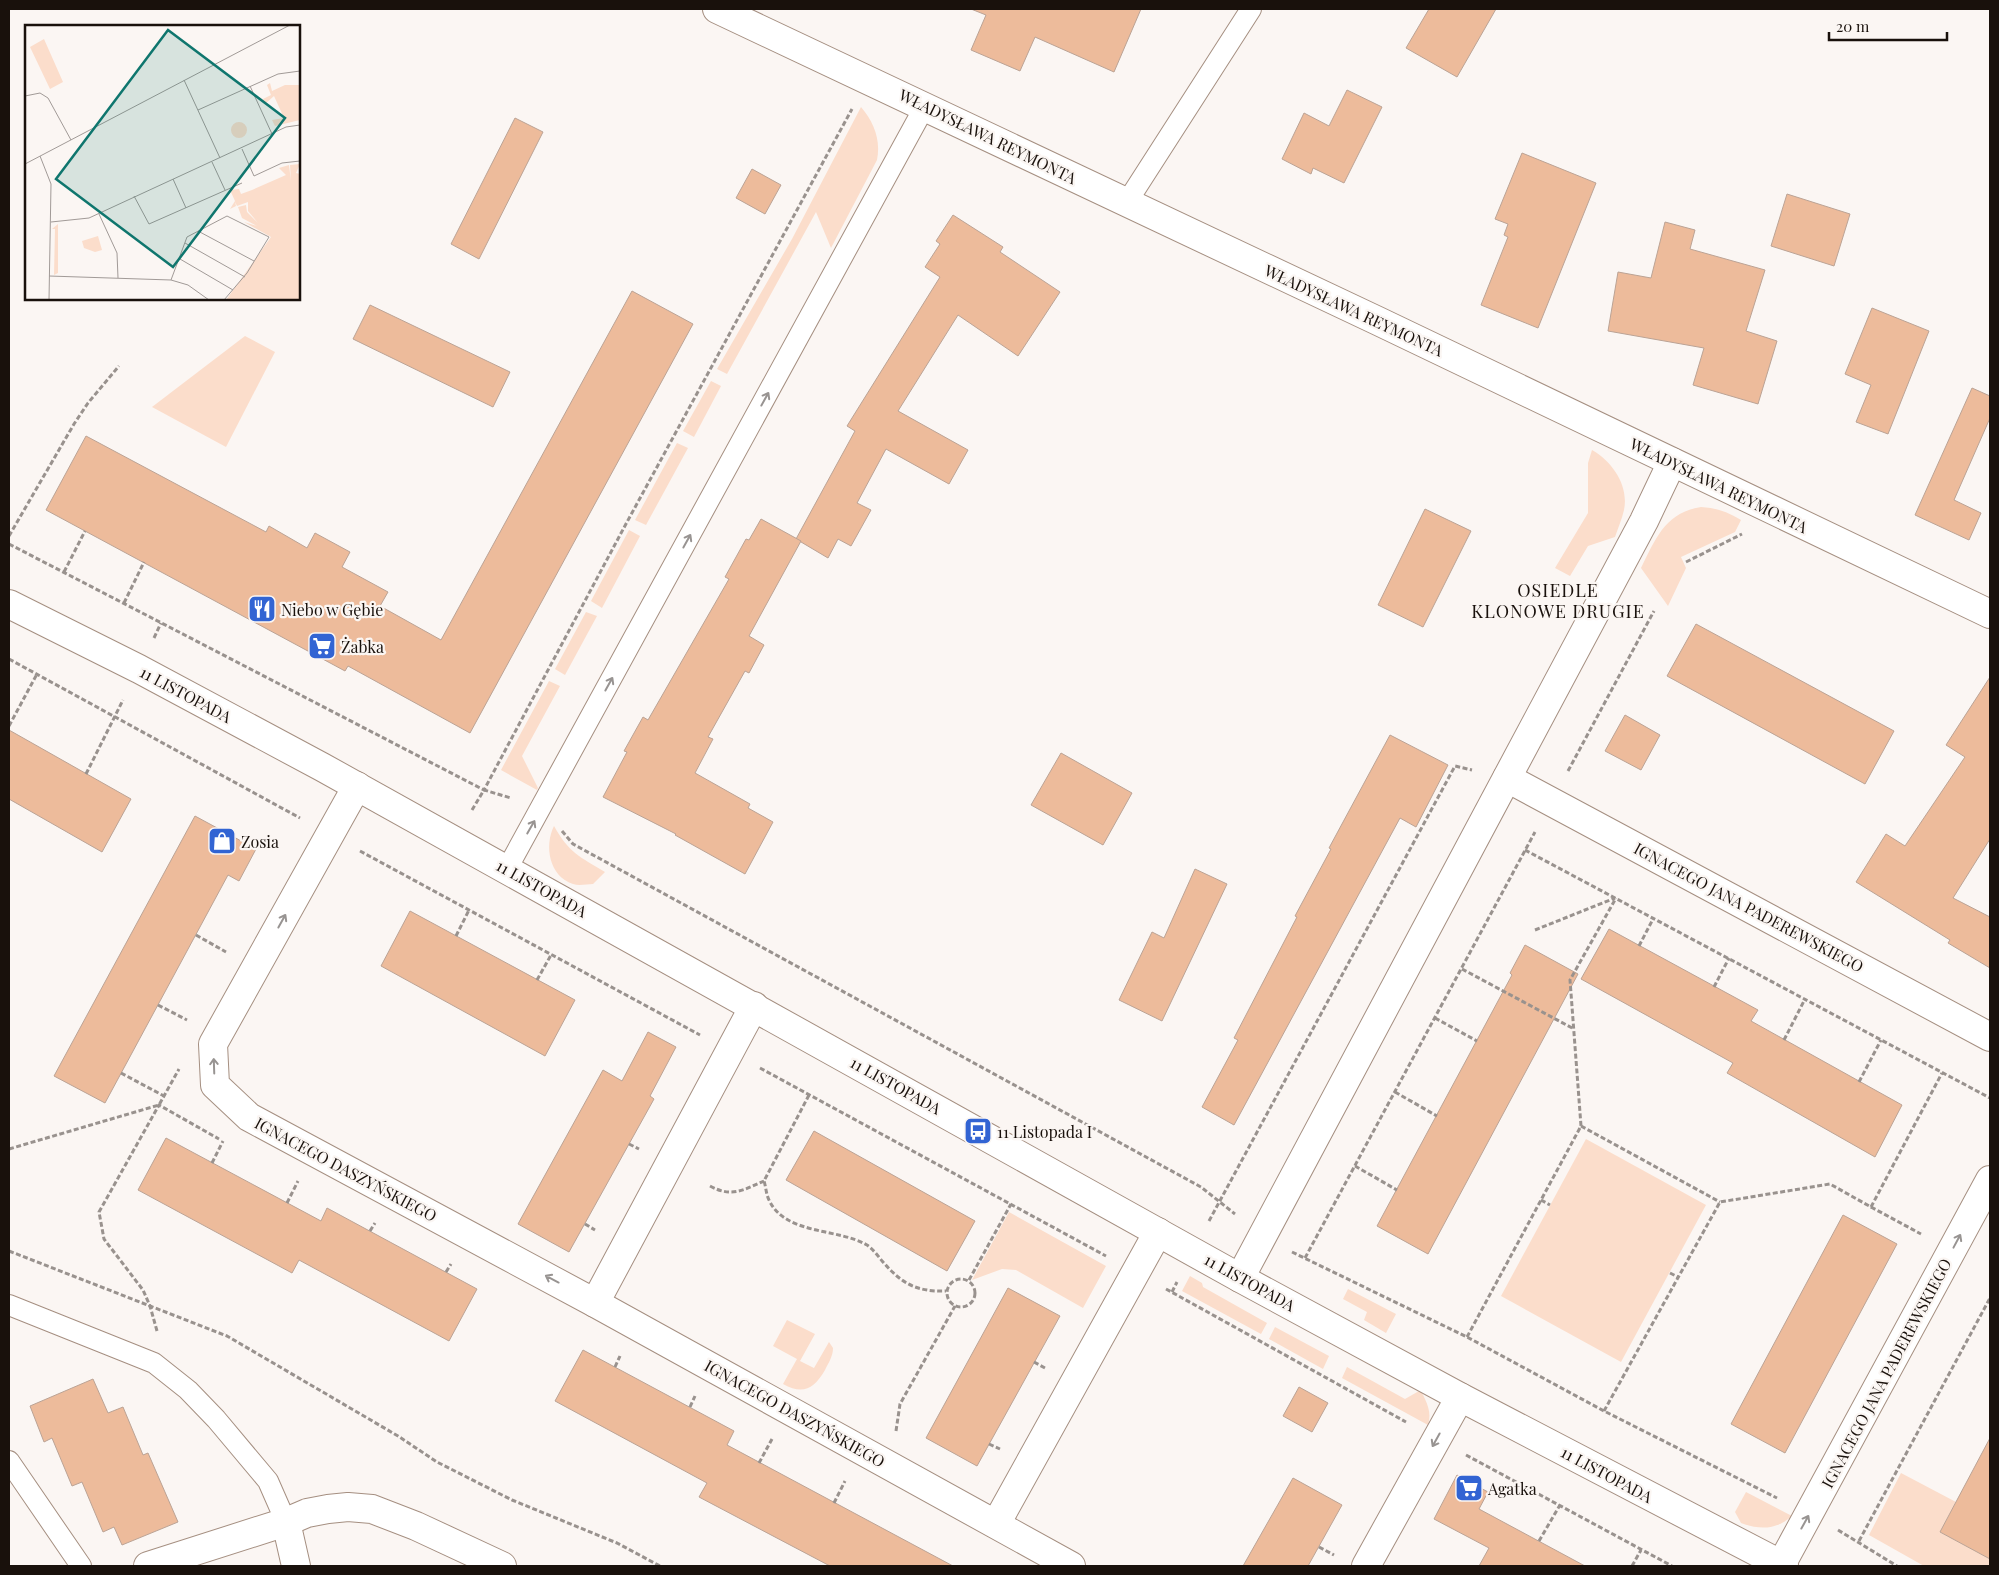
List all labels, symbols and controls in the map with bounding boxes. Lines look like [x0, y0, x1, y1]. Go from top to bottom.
scale bar [1829, 10, 1946, 42]
text: 20 m [1836, 16, 1870, 36]
inset map [25, 25, 300, 300]
street label: WŁADYSŁAWA REYMONTA [895, 83, 1081, 189]
street label: WŁADYSŁAWA REYMONTA [1260, 259, 1448, 361]
one-way arrow [760, 391, 770, 406]
street label: WŁADYSŁAWA REYMONTA [1626, 432, 1812, 538]
one-way arrow [682, 534, 692, 549]
district label: OSIEDLE KLONOWE DRUGIE [1471, 578, 1645, 623]
restaurant icon: Niebo w Gębie [247, 594, 277, 624]
place label: Niebo w Gębie [281, 599, 383, 620]
supermarket icon: Żabka [307, 631, 337, 661]
place label: Żabka [341, 636, 384, 657]
street label: 11 LISTOPADA [137, 661, 236, 727]
one-way arrow [605, 677, 614, 692]
one-way arrow [526, 819, 536, 834]
shop icon: Zosia [207, 826, 237, 856]
place label: Zosia [241, 831, 279, 852]
street label: IGNACEGO JANA PADEREWSKIEGO [1631, 837, 1868, 977]
street label: 11 LISTOPADA [493, 854, 592, 922]
one-way arrow [277, 914, 287, 929]
street label: 11 LISTOPADA [847, 1051, 946, 1119]
one-way arrow [209, 1058, 219, 1074]
street label: IGNACEGO DASZYŃSKIEGO [251, 1112, 441, 1226]
bus stop icon: 11 Listopada I [963, 1116, 993, 1146]
place label: 11 Listopada I [997, 1121, 1092, 1142]
one-way arrow [1953, 1234, 1962, 1249]
street label: 11 LISTOPADA [1201, 1248, 1300, 1316]
street label: IGNACEGO JANA PADEREWSKIEGO [1816, 1254, 1956, 1491]
one-way arrow [545, 1274, 560, 1284]
street label: IGNACEGO DASZYŃSKIEGO [701, 1355, 889, 1471]
one-way arrow [1431, 1432, 1440, 1447]
street label: 11 LISTOPADA [1558, 1441, 1657, 1507]
supermarket icon: Agatka [1454, 1473, 1484, 1503]
place label: Agatka [1487, 1478, 1537, 1499]
one-way arrow [1800, 1515, 1810, 1530]

